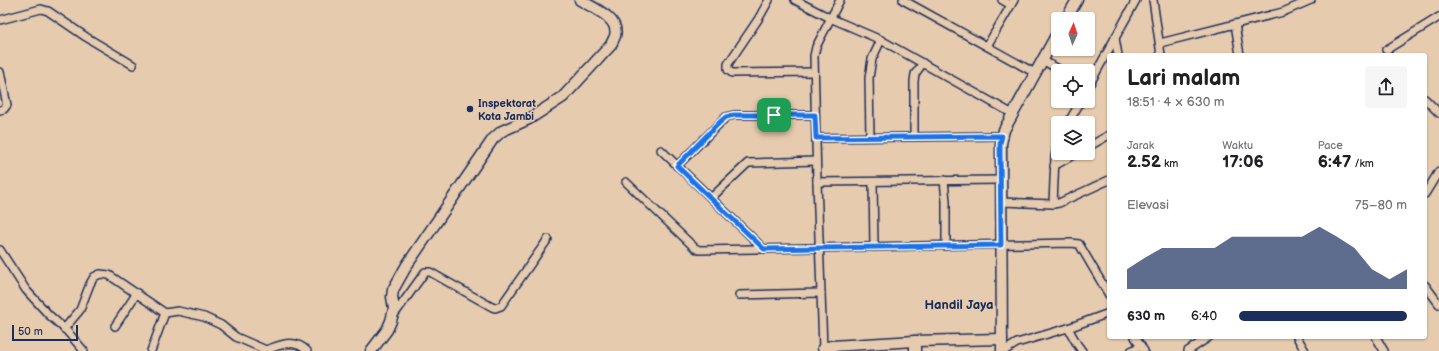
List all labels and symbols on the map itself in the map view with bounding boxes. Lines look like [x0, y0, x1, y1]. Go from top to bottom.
north arrow [1051, 12, 1095, 56]
place label: Inspektorat Kota Jambi [478, 97, 536, 123]
pin [757, 98, 791, 132]
marker: Inspektorat Kota Jambi [465, 104, 475, 114]
district label: Handil Jaya [924, 297, 994, 313]
scale bar [12, 323, 78, 342]

